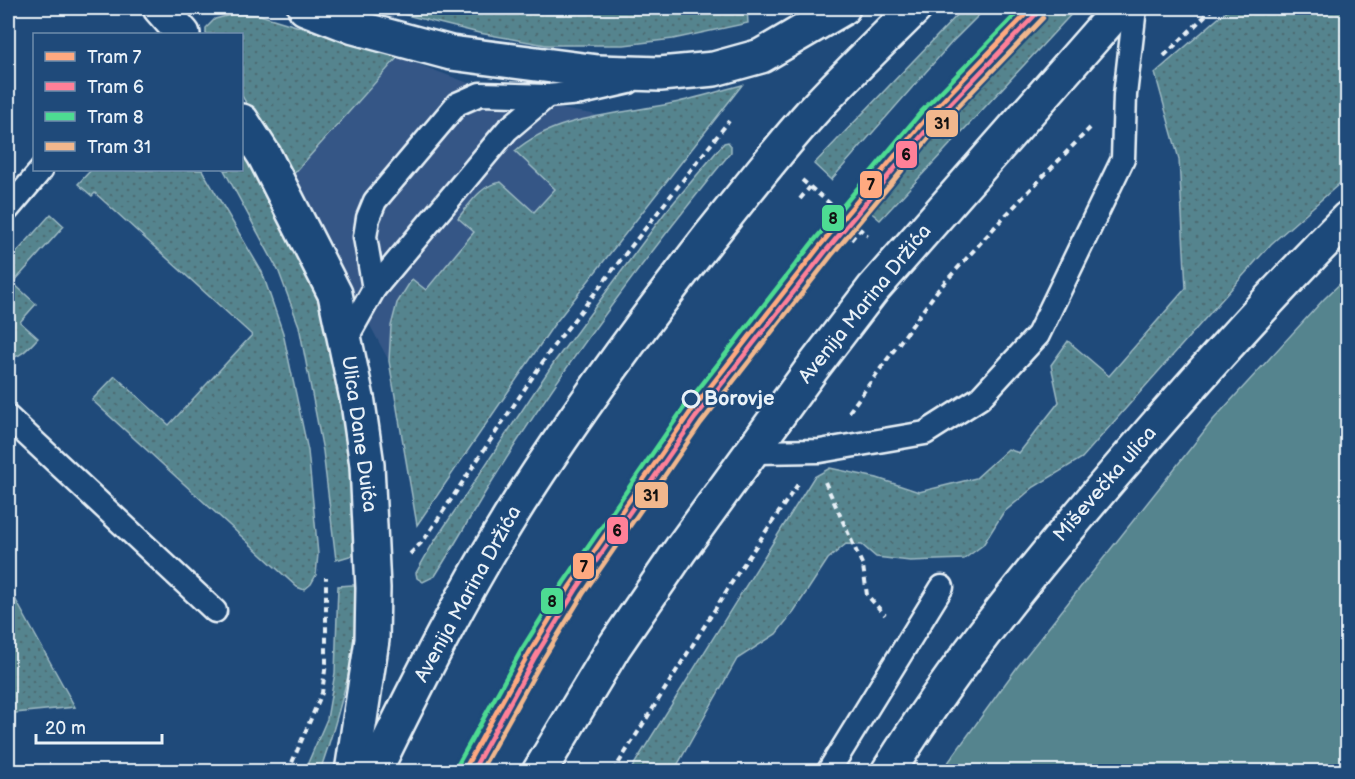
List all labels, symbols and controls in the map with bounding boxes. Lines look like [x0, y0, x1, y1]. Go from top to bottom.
legend [33, 33, 243, 171]
text: Tram 7 [87, 47, 142, 68]
text: Tram 6 [87, 77, 144, 98]
text: Tram 8 [87, 107, 143, 128]
line badge: 31 [925, 109, 959, 138]
text: 31 [934, 115, 950, 134]
text: Tram 31 [87, 137, 151, 158]
line badge: 6 [895, 140, 918, 169]
text: 6 [901, 146, 911, 165]
line badge: 7 [859, 170, 883, 199]
text: 7 [867, 176, 876, 195]
line badge: 8 [821, 204, 845, 232]
text: 8 [828, 210, 838, 229]
street label: Avenija Marina Držića [793, 220, 937, 388]
street label: Ulica Dane Duića [336, 354, 382, 514]
place label: Borovje [704, 387, 774, 411]
marker: Borovje [682, 390, 700, 408]
street label: Miševečka ulica [1048, 421, 1162, 547]
line badge: 31 [634, 481, 669, 509]
text: 31 [643, 487, 659, 506]
street label: Avenija Marina Držića [410, 502, 526, 686]
line badge: 6 [606, 516, 629, 545]
text: 6 [612, 522, 622, 541]
line badge: 7 [572, 552, 595, 580]
text: 7 [580, 558, 589, 577]
line badge: 8 [540, 587, 564, 615]
text: 8 [547, 593, 557, 612]
scale bar [36, 707, 162, 745]
text: 20 m [45, 718, 86, 739]

